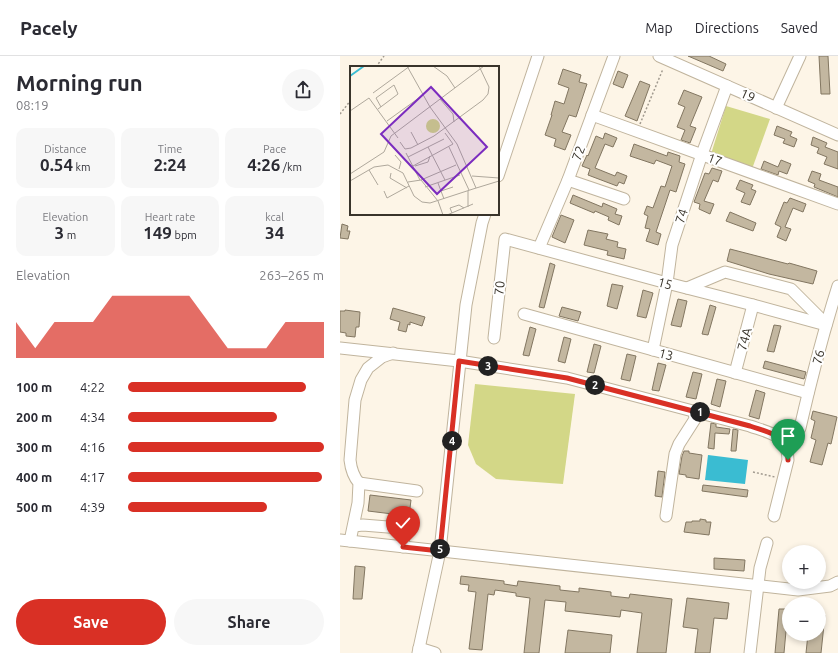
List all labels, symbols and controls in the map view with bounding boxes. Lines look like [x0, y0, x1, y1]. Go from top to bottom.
text: Pacely [20, 17, 78, 39]
text: Map [645, 20, 673, 36]
text: Directions [695, 20, 759, 36]
text: Saved [781, 20, 818, 36]
inset map [350, 66, 499, 215]
button: share [282, 69, 324, 111]
text: Morning run [16, 70, 143, 95]
street label: 19 [738, 86, 758, 104]
text: 08:19 [16, 98, 49, 112]
text: Distance [44, 143, 87, 155]
text: Time [158, 143, 182, 155]
text: Pace [263, 143, 286, 155]
street label: 72 [569, 144, 587, 162]
street label: 17 [706, 150, 724, 168]
text: 0.54 [40, 155, 73, 174]
text: 2:24 [154, 155, 186, 174]
text: 4:26 [247, 155, 280, 174]
text: km [73, 161, 91, 173]
text: /km [280, 161, 302, 173]
street label: 74 [672, 207, 690, 225]
text: Elevation [42, 211, 88, 223]
text: Heart rate [145, 211, 195, 223]
text: kcal [265, 211, 284, 223]
text: 3 [55, 223, 64, 242]
text: 149 [143, 223, 172, 242]
text: 34 [265, 223, 284, 242]
text: m [64, 229, 76, 241]
text: bpm [172, 229, 197, 241]
text: Elevation [16, 268, 70, 282]
text: 263–265 m [259, 268, 324, 282]
street label: 15 [656, 274, 674, 292]
street label: 70 [491, 280, 507, 296]
street label: 74A [734, 325, 754, 352]
street label: 13 [657, 345, 675, 363]
street label: 76 [809, 348, 827, 366]
pin: 3 [478, 356, 498, 376]
text: 3 [485, 360, 491, 372]
pin: 2 [585, 375, 605, 395]
text: 2 [592, 379, 598, 391]
text: 100 m [16, 380, 52, 394]
text: 4:22 [80, 380, 105, 394]
pin: 1 [690, 402, 710, 422]
text: 1 [697, 406, 703, 418]
text: 200 m [16, 410, 52, 424]
text: 4:34 [80, 410, 105, 424]
pin [771, 419, 805, 460]
icon: arrive [777, 425, 799, 447]
pin: 4 [442, 431, 462, 451]
text: 4 [449, 435, 455, 447]
text: 300 m [16, 440, 52, 454]
text: 4:16 [80, 440, 105, 454]
text: 400 m [16, 470, 52, 484]
text: 4:17 [80, 470, 105, 484]
text: 500 m [16, 500, 52, 514]
text: 4:39 [80, 500, 105, 514]
pin [386, 506, 420, 547]
icon: check [392, 512, 414, 534]
pin: 5 [430, 539, 450, 559]
text: 5 [437, 543, 443, 555]
map controls [782, 545, 826, 641]
button: + [782, 545, 826, 589]
button: − [782, 597, 826, 641]
button: Save [16, 599, 166, 645]
button: Share [174, 599, 324, 645]

